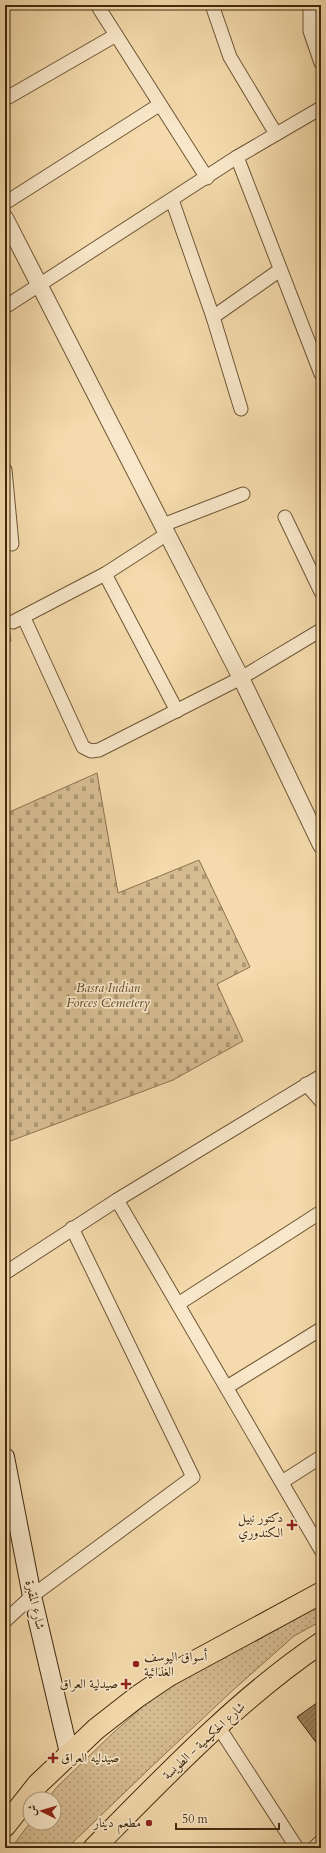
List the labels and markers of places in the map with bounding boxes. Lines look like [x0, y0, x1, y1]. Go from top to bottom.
place label: دكتور نبيل الكندوري [238, 1509, 283, 1543]
marker: دكتور نبيل الكندوري [286, 1519, 298, 1531]
place label: أسواق اليوسف الغذائية [144, 1648, 207, 1681]
marker: أسواق اليوسف الغذائية [131, 1659, 141, 1669]
place label: صيدلية العراق [60, 1675, 118, 1693]
marker: صيدلية العراق [121, 1679, 131, 1689]
place label: صيدليه العراق [61, 1749, 119, 1767]
marker: صيدليه العراق [48, 1753, 58, 1763]
place label: مطعم دينار [92, 1814, 141, 1835]
marker: مطعم دينار [144, 1818, 154, 1828]

